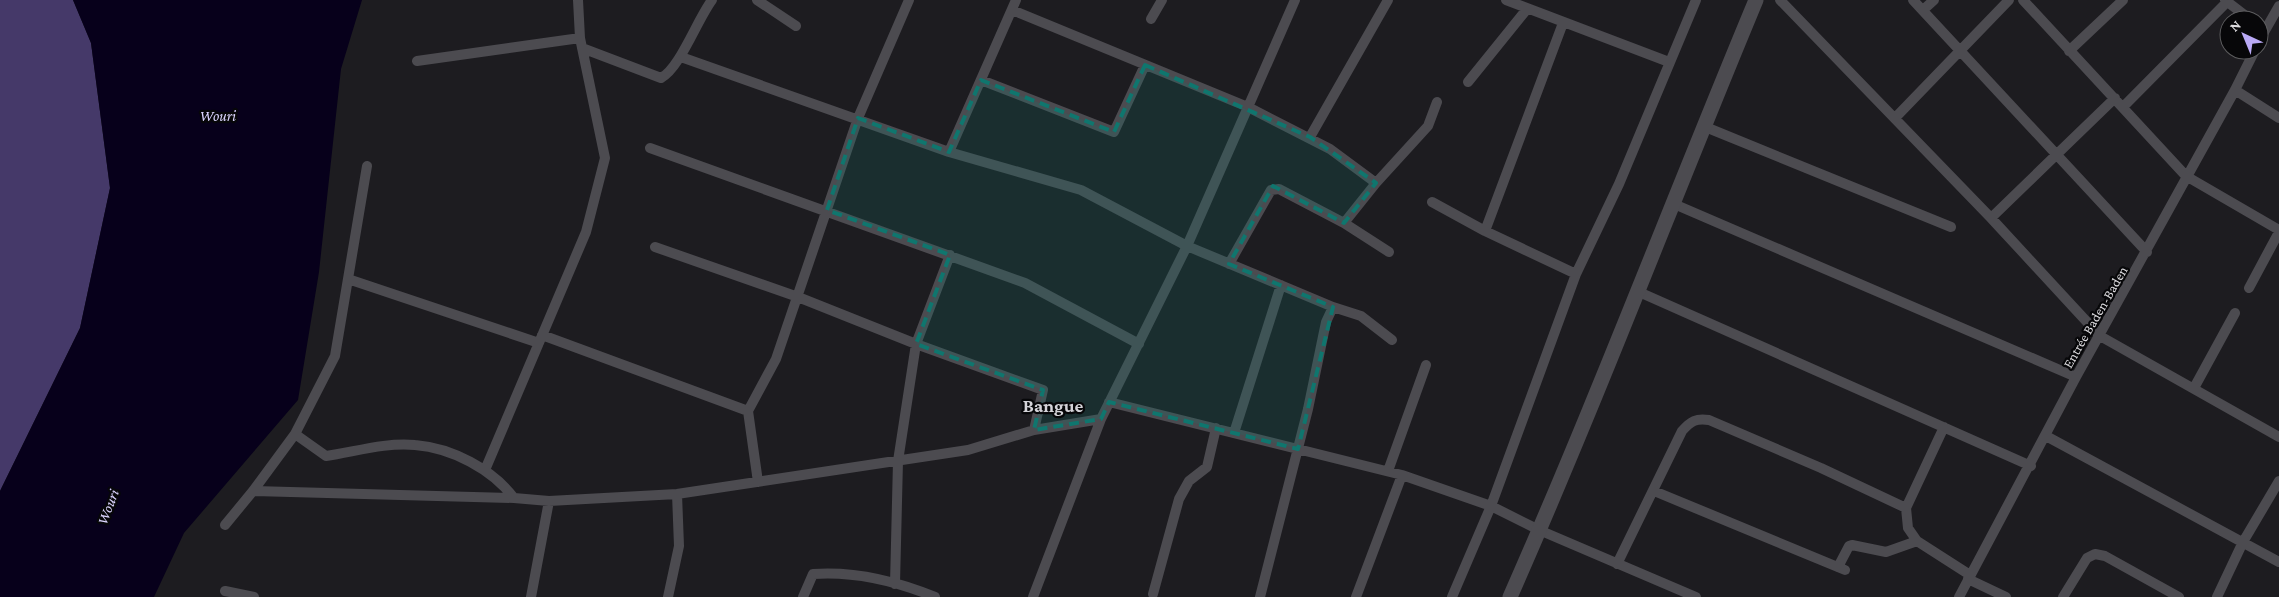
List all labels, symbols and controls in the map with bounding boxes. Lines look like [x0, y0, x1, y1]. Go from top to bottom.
north arrow [2219, 10, 2269, 60]
text: N [2226, 16, 2244, 35]
water label: Wouri [200, 108, 237, 124]
street label: Entrée Baden-Baden [2059, 263, 2131, 371]
district label: Bangue [1023, 395, 1083, 416]
water label: Wouri [94, 486, 122, 527]

